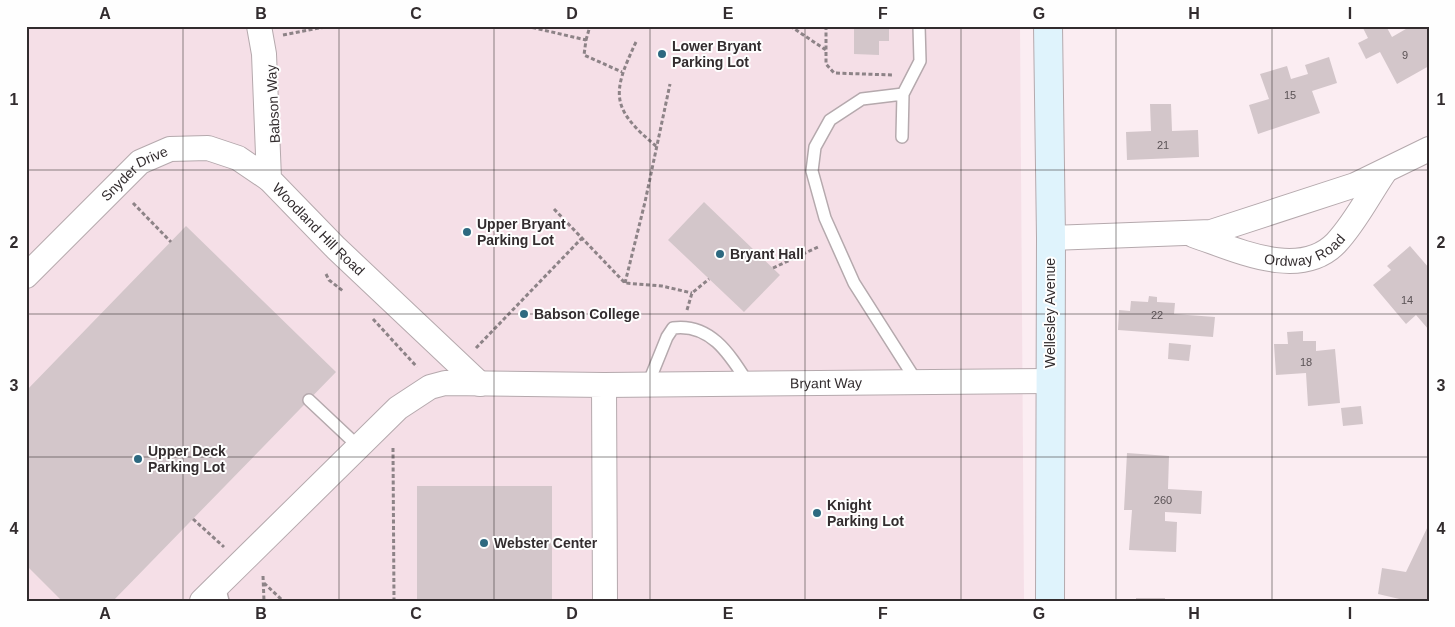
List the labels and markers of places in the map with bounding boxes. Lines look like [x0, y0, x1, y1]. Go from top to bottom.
place label: Lower Bryant Parking Lot [672, 38, 762, 70]
marker: Lower Bryant Parking Lot [656, 48, 668, 60]
place label: Upper Bryant Parking Lot [477, 216, 566, 248]
marker: Upper Bryant Parking Lot [461, 226, 473, 238]
place label: Bryant Hall [730, 246, 804, 262]
marker: Bryant Hall [714, 248, 726, 260]
place label: Babson College [534, 306, 640, 322]
marker: Babson College [518, 308, 530, 320]
place label: Upper Deck Parking Lot [148, 443, 226, 475]
marker: Upper Deck Parking Lot [132, 453, 144, 465]
place label: Knight Parking Lot [827, 497, 904, 529]
marker: Knight Parking Lot [811, 507, 823, 519]
place label: Webster Center [494, 535, 598, 551]
marker: Webster Center [478, 537, 490, 549]

